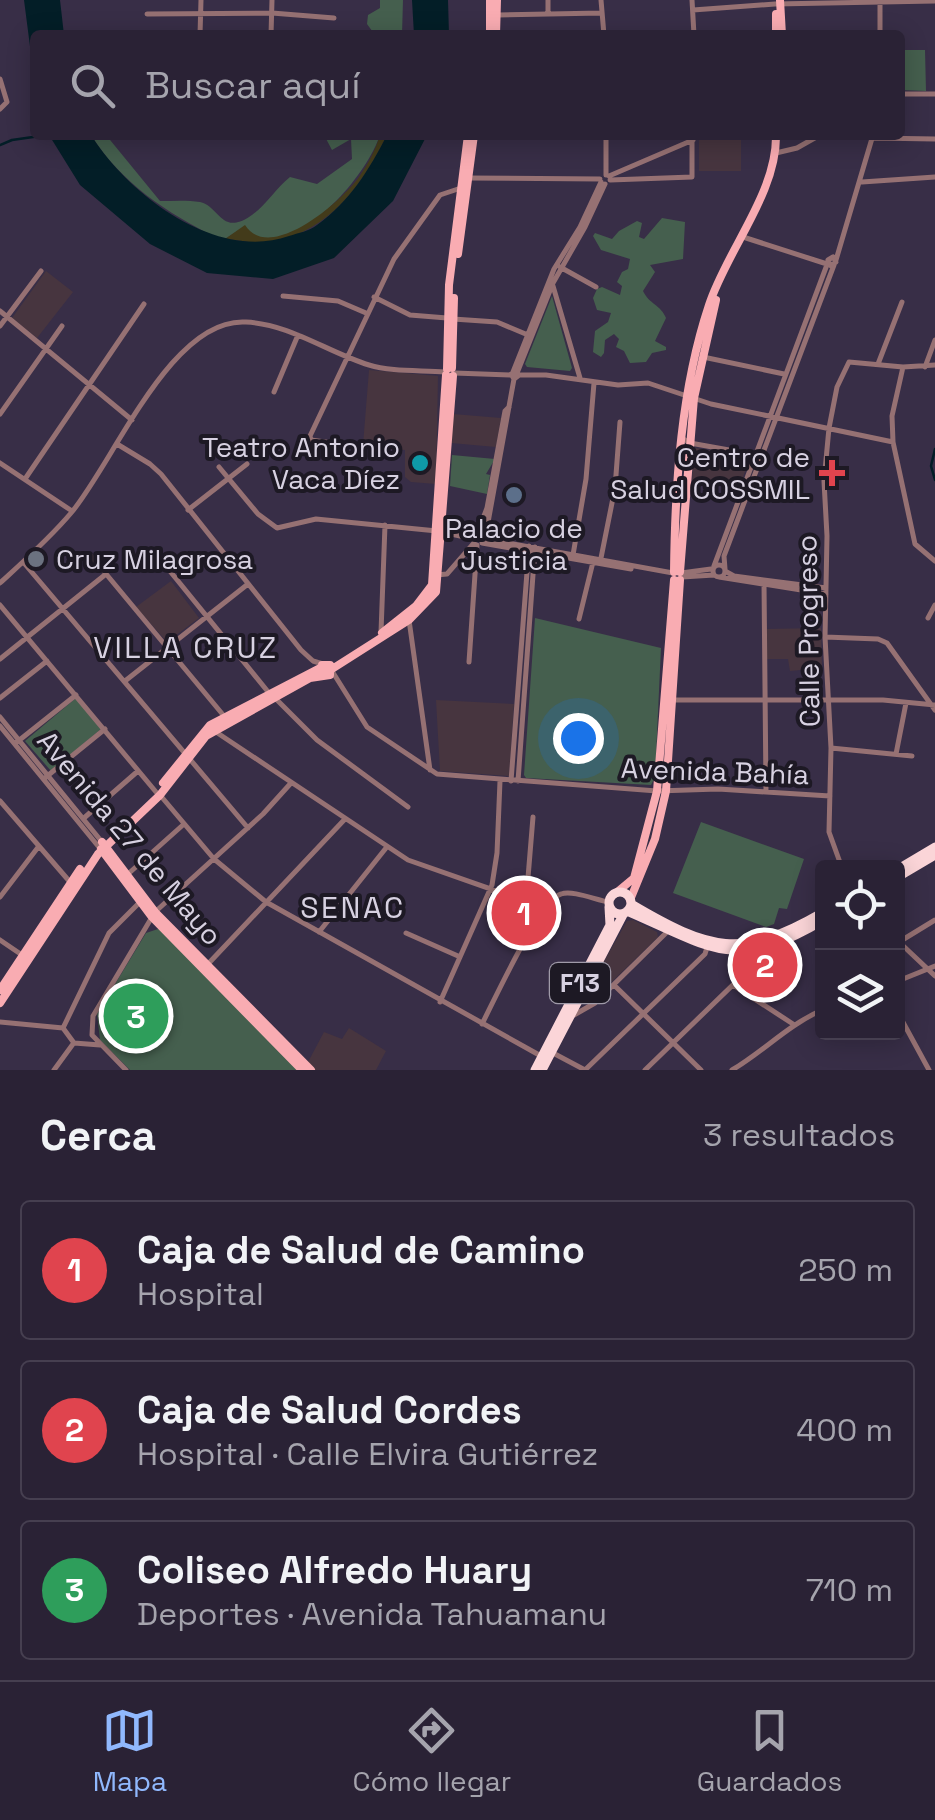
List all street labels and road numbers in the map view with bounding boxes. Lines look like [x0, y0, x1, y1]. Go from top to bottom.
street label: Calle Progreso [788, 534, 828, 728]
street label: Avenida 27 de Mayo [30, 723, 230, 953]
street label: Avenida Bahía [620, 750, 810, 792]
road number: F13 [550, 963, 610, 1003]

